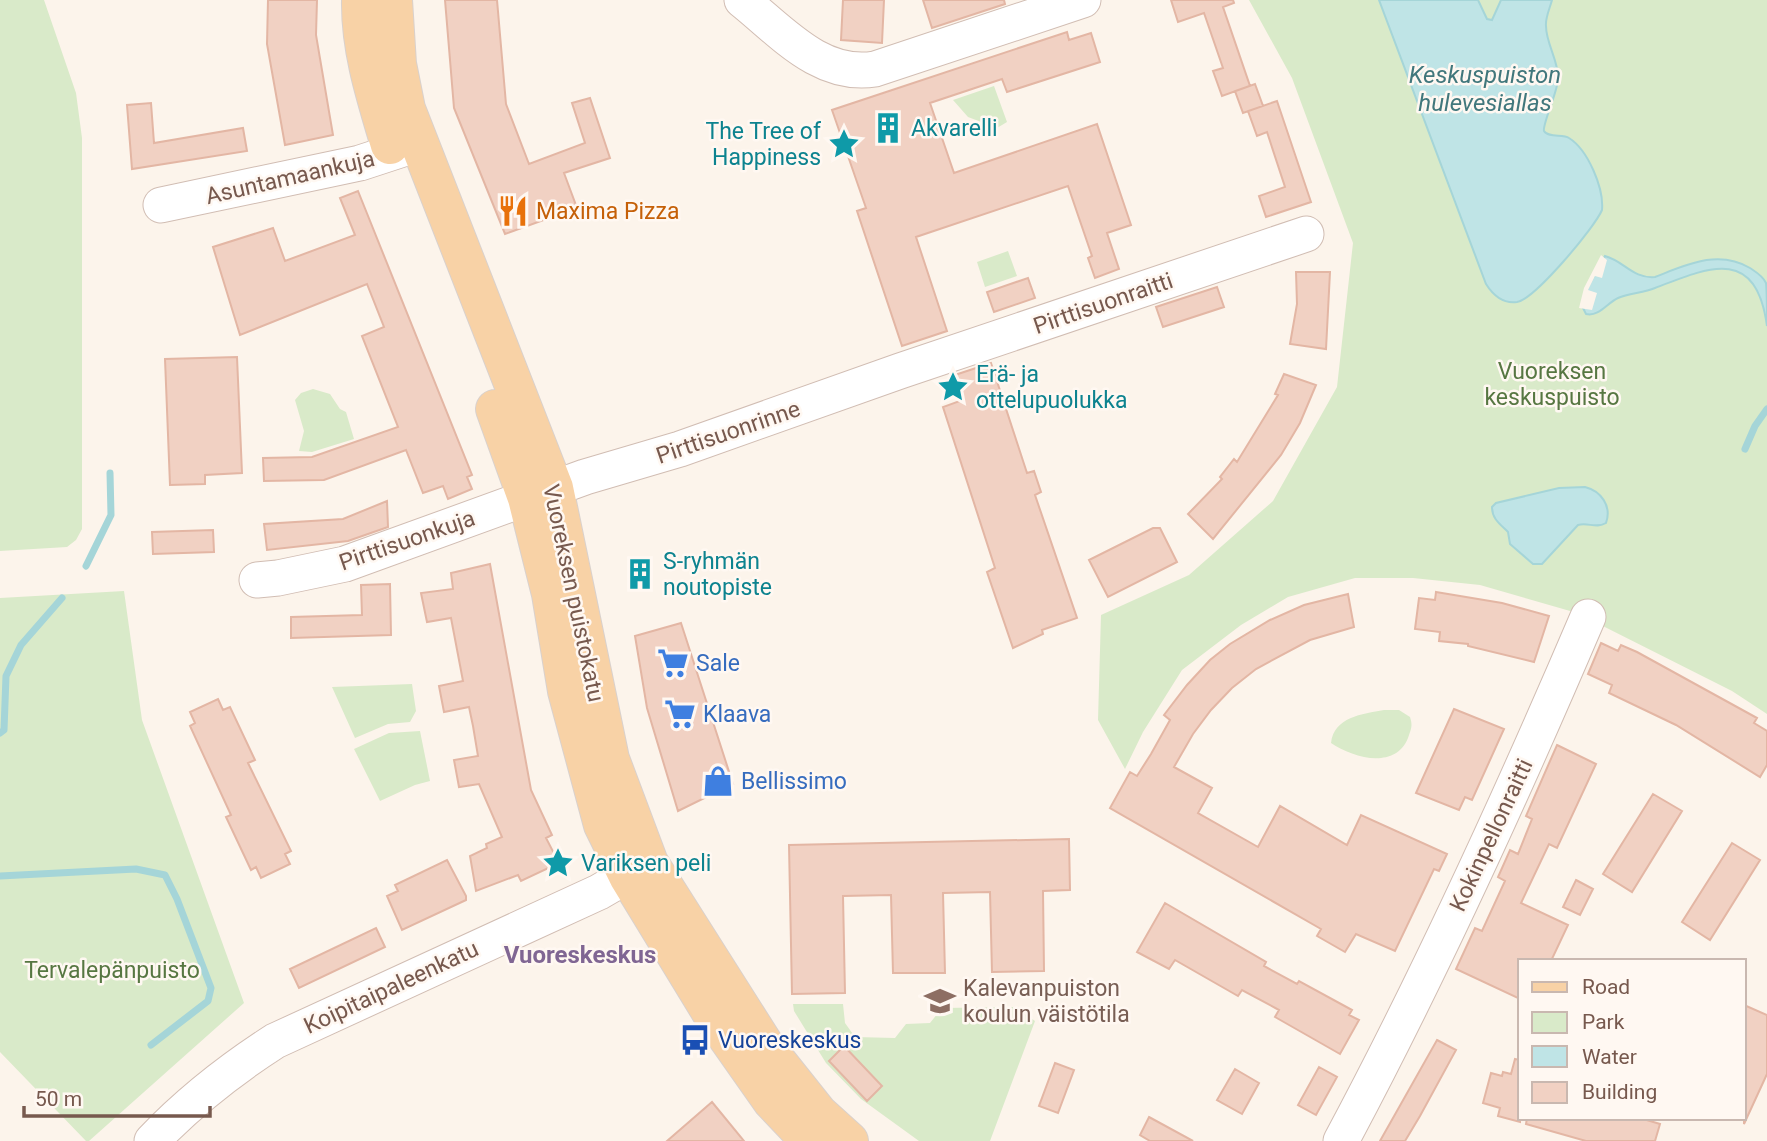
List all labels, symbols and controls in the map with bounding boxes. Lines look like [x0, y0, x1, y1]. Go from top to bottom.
water label: Keskuspuiston hulevesiallas [1409, 61, 1561, 117]
building icon: Akvarelli [871, 111, 905, 145]
place label: Akvarelli [911, 115, 998, 142]
place label: The Tree of Happiness [705, 118, 822, 171]
place icon: The Tree of Happiness [827, 127, 861, 161]
street label: Asuntamaankuja [203, 145, 377, 210]
restaurant icon: Maxima Pizza [496, 194, 530, 228]
place label: Maxima Pizza [536, 198, 679, 225]
street label: Pirttisuonraitti [1030, 267, 1176, 340]
park label: Vuoreksen keskuspuisto [1484, 358, 1620, 411]
place label: Erä- ja ottelupuolukka [976, 361, 1127, 414]
place icon: Erä- ja ottelupuolukka [936, 370, 970, 404]
street label: Pirttisuonrinne [653, 395, 804, 470]
street label: Vuoreksen puistokatu [537, 482, 610, 704]
street label: Pirttisuonkuja [336, 505, 479, 576]
place label: S-ryhmän noutopiste [663, 548, 772, 601]
building icon: S-ryhmän noutopiste [623, 557, 657, 591]
supermarket icon: Sale [656, 646, 690, 680]
place label: Sale [696, 650, 740, 677]
supermarket icon: Klaava [663, 697, 697, 731]
place label: Klaava [703, 701, 771, 728]
street label: Kokinpellonraitti [1444, 755, 1539, 916]
shop icon: Bellissimo [701, 764, 735, 798]
place label: Bellissimo [741, 768, 847, 795]
place icon: Variksen peli [541, 846, 575, 880]
place label: Variksen peli [581, 850, 711, 877]
street label: Koipitaipaleenkatu [300, 935, 483, 1040]
district label: Vuoreskeskus [504, 941, 656, 969]
park label: Tervalepänpuisto [24, 957, 200, 984]
legend [1518, 959, 1746, 1120]
place label: Kalevanpuiston koulun väistötila [963, 975, 1130, 1028]
text: Road [1582, 975, 1630, 999]
school or university icon: Kalevanpuiston koulun väistötila [923, 984, 957, 1018]
text: Park [1582, 1010, 1625, 1034]
bus stop icon: Vuoreskeskus [678, 1023, 712, 1057]
place label: Vuoreskeskus [718, 1027, 861, 1054]
text: Water [1582, 1045, 1637, 1069]
scale bar [24, 1074, 210, 1118]
text: Building [1582, 1080, 1657, 1104]
text: 50 m [35, 1087, 82, 1111]

